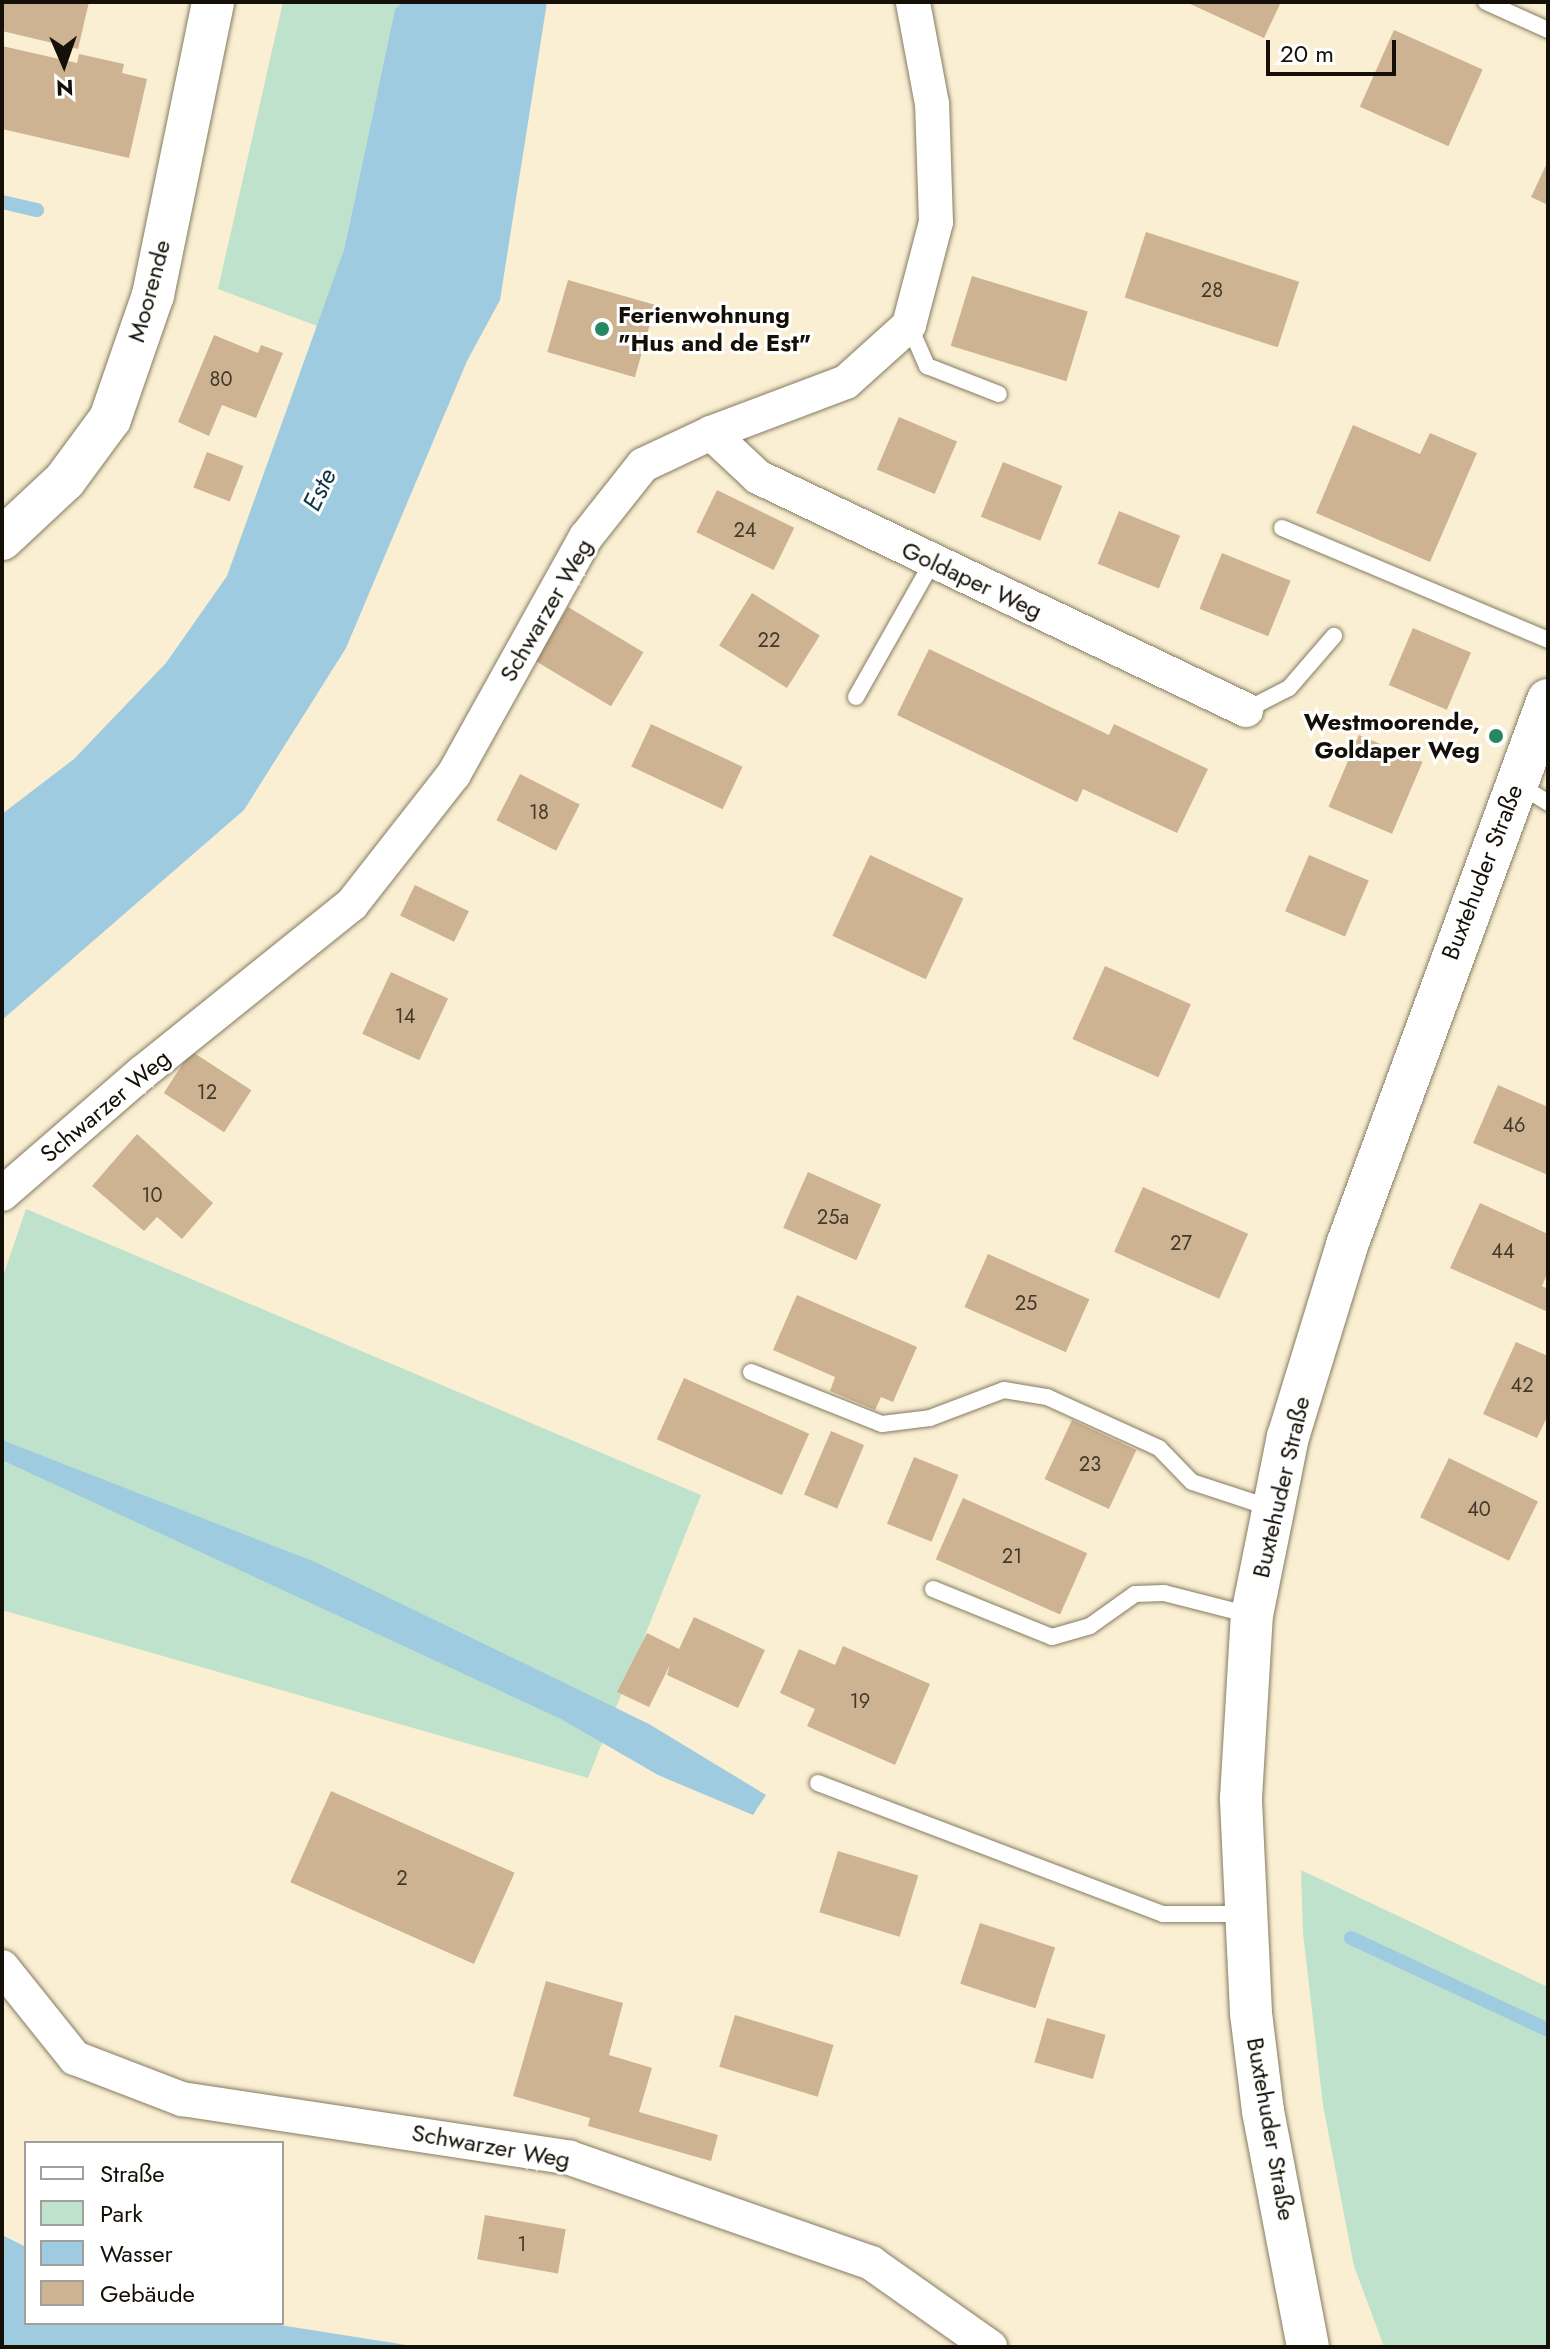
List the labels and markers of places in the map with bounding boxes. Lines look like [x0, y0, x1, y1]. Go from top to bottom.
place label: Ferienwohnung "Hus and de Est" [618, 301, 811, 357]
marker: Ferienwohnung "Hus and de Est" [593, 320, 611, 338]
place label: Westmoorende, Goldaper Weg [1304, 708, 1480, 764]
marker: Westmoorende, Goldaper Weg [1487, 727, 1505, 745]

